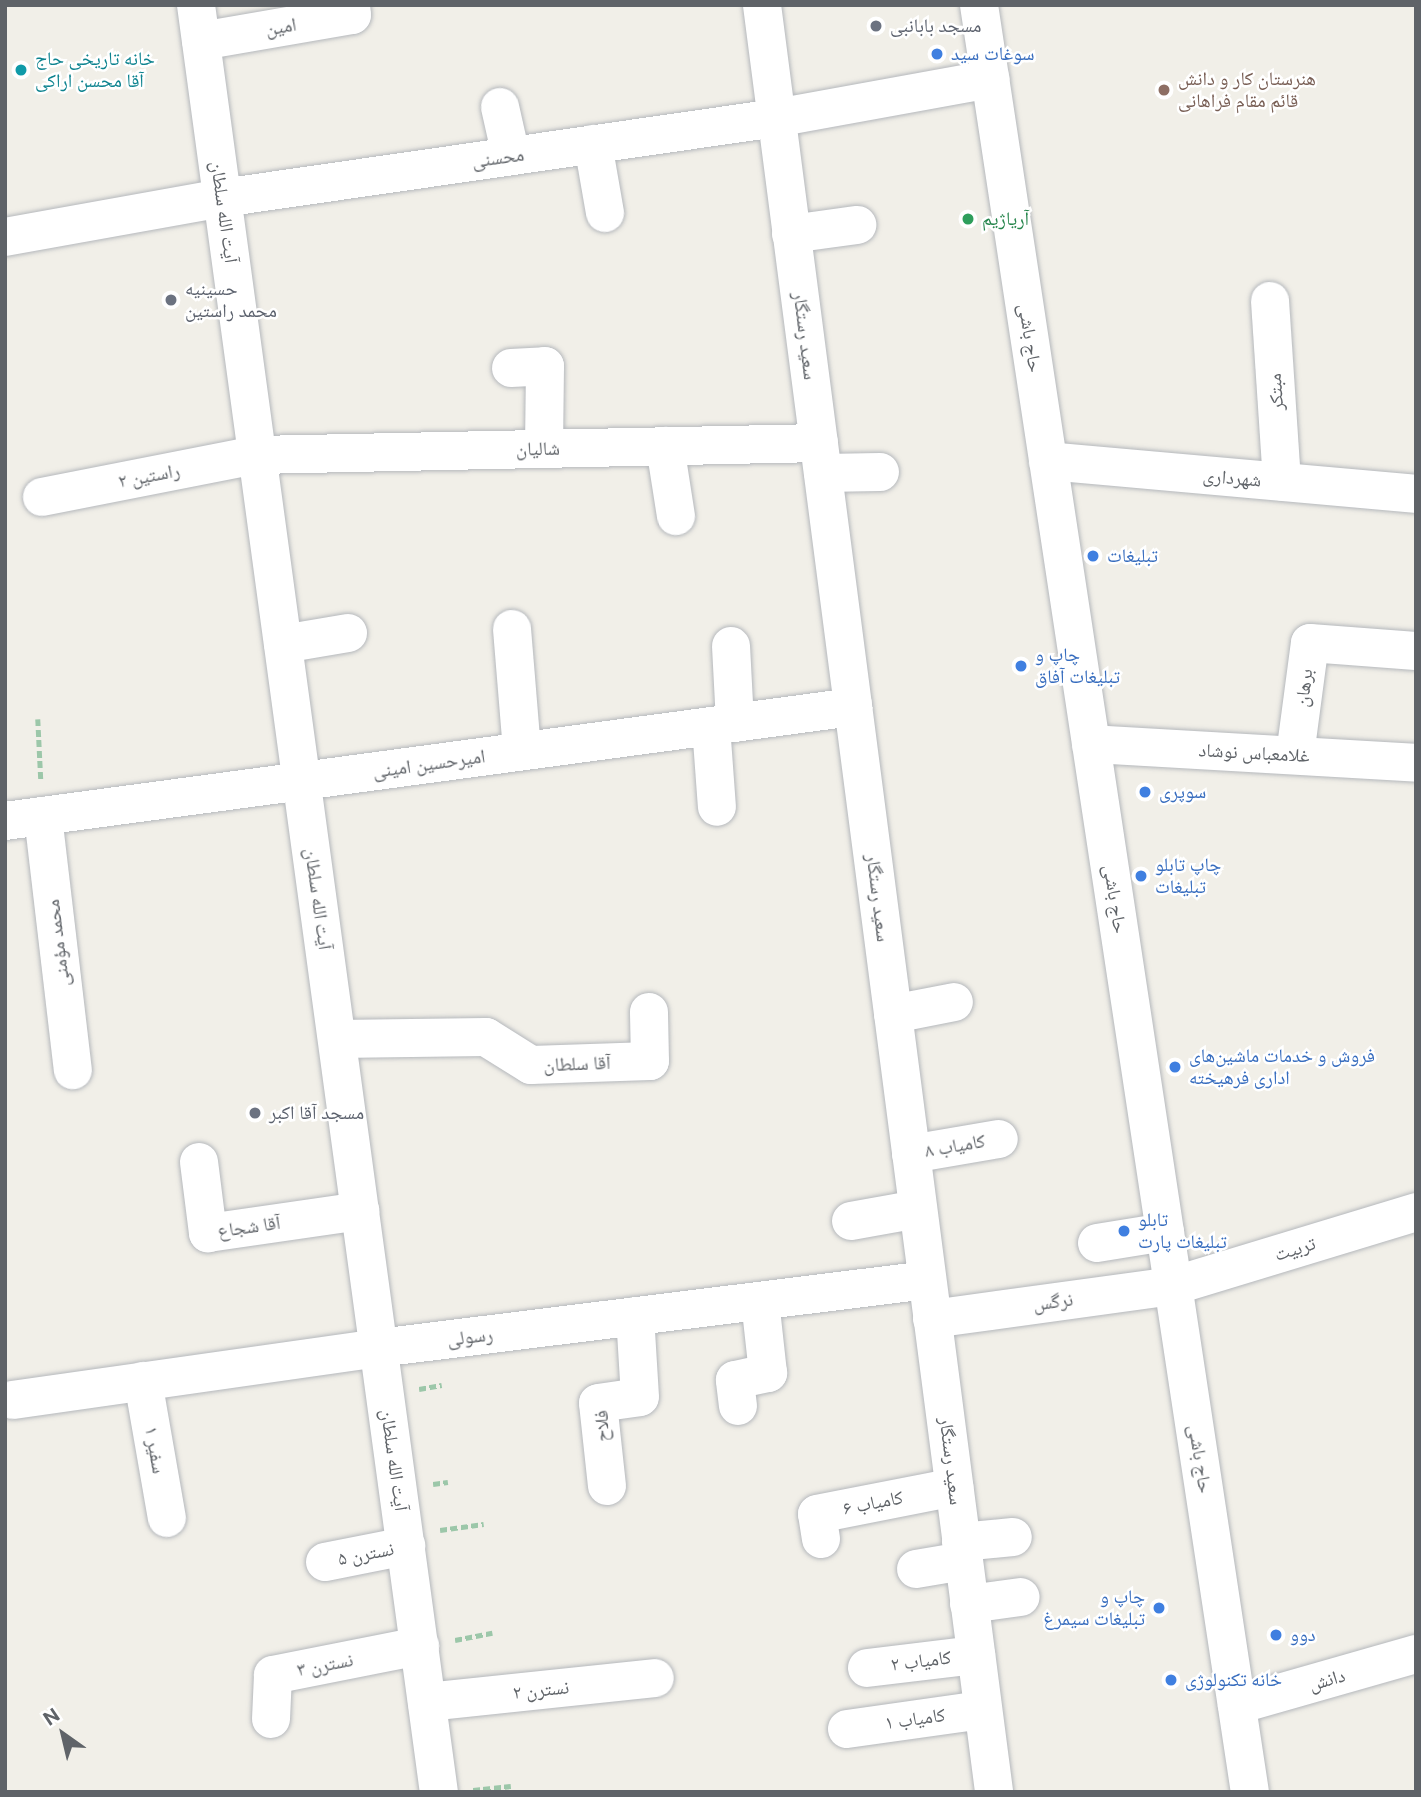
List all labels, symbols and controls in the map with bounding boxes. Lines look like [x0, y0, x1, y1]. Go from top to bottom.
street label: امین [264, 13, 298, 41]
place label: مسجد بابانبی [890, 15, 981, 37]
marker: مسجد بابانبی [868, 18, 884, 34]
place label: سوغات سید [951, 43, 1034, 65]
marker: سوغات سید [929, 46, 945, 62]
place label: خانه تاریخی حاج آقا محسن اراکی [35, 48, 155, 92]
marker: خانه تاریخی حاج آقا محسن اراکی [13, 62, 29, 78]
place label: هنرستان کار و دانش قائم مقام فراهانی [1178, 68, 1316, 112]
marker: هنرستان کار و دانش قائم مقام فراهانی [1156, 82, 1172, 98]
street label: محسنی [470, 143, 526, 173]
street label: آیت الله سلطان [206, 160, 242, 264]
place label: آریاژیم [982, 208, 1029, 230]
marker: آریاژیم [960, 211, 976, 227]
place label: حسینیه محمد راستین [185, 278, 277, 322]
street label: سعید رستگار [788, 291, 822, 381]
marker: حسینیه محمد راستین [163, 292, 179, 308]
street label: حاج باشی [1013, 302, 1047, 374]
street label: مبتکر [1263, 373, 1289, 411]
street label: شالیان [516, 437, 560, 461]
street label: راستین ۲ [116, 459, 182, 493]
street label: شهرداری [1202, 464, 1262, 492]
place label: تبلیغات [1107, 545, 1158, 567]
marker: تبلیغات [1085, 548, 1101, 564]
place label: چاپ و تبلیغات آفاق [1035, 644, 1120, 688]
marker: چاپ و تبلیغات آفاق [1013, 658, 1029, 674]
street label: برهان [1290, 668, 1318, 708]
street label: غلامعباس نوشاد [1198, 739, 1310, 767]
street label: امیرحسین امینی [371, 745, 487, 783]
place label: سوپری [1159, 781, 1206, 803]
marker: سوپری [1137, 784, 1153, 800]
street label: آیت الله سلطان [300, 847, 336, 951]
street label: سعید رستگار [861, 853, 895, 943]
place label: چاپ تابلو تبلیغات [1155, 854, 1221, 898]
street label: حاج باشی [1098, 863, 1132, 935]
marker: چاپ تابلو تبلیغات [1133, 868, 1149, 884]
street label: محمد مؤمنی [41, 898, 75, 988]
place label: فروش و خدمات ماشین‌های اداری فرهیخته [1189, 1045, 1375, 1089]
street label: آقا سلطان [543, 1051, 611, 1077]
marker: فروش و خدمات ماشین‌های اداری فرهیخته [1167, 1059, 1183, 1075]
place label: مسجد آقا اکبر [269, 1102, 364, 1124]
marker: مسجد آقا اکبر [247, 1105, 263, 1121]
street label: کامیاب ۸ [923, 1129, 987, 1163]
place label: تابلو تبلیغات پارت [1138, 1209, 1227, 1253]
street label: آقا شجاع [216, 1211, 282, 1243]
marker: تابلو تبلیغات پارت [1116, 1223, 1132, 1239]
street label: تربیت [1272, 1232, 1318, 1266]
street label: نرگس [1032, 1288, 1074, 1316]
street label: رسولی [446, 1323, 494, 1351]
street label: آیت الله سلطان [376, 1408, 412, 1512]
street label: فلاح [590, 1410, 614, 1442]
street label: سعید رستگار [934, 1416, 968, 1506]
street label: حاج باشی [1183, 1423, 1217, 1495]
street label: سفیر ۱ [140, 1425, 170, 1475]
street label: کامیاب ۶ [841, 1486, 905, 1520]
street label: نسترن ۵ [336, 1537, 396, 1571]
place label: چاپ و تبلیغات سیمرغ [1043, 1586, 1145, 1630]
marker: چاپ و تبلیغات سیمرغ [1151, 1600, 1167, 1616]
place label: دوو [1290, 1624, 1316, 1646]
marker: دوو [1268, 1627, 1284, 1643]
street label: کامیاب ۲ [889, 1646, 953, 1676]
street label: نسترن ۳ [295, 1648, 355, 1682]
street label: دانش [1306, 1664, 1348, 1696]
place label: خانه تکنولوژی [1185, 1669, 1282, 1691]
marker: خانه تکنولوژی [1163, 1672, 1179, 1688]
street label: نسترن ۲ [512, 1676, 570, 1704]
north arrow [28, 1699, 98, 1769]
text: N [39, 1703, 64, 1730]
street label: کامیاب ۱ [883, 1703, 947, 1735]

